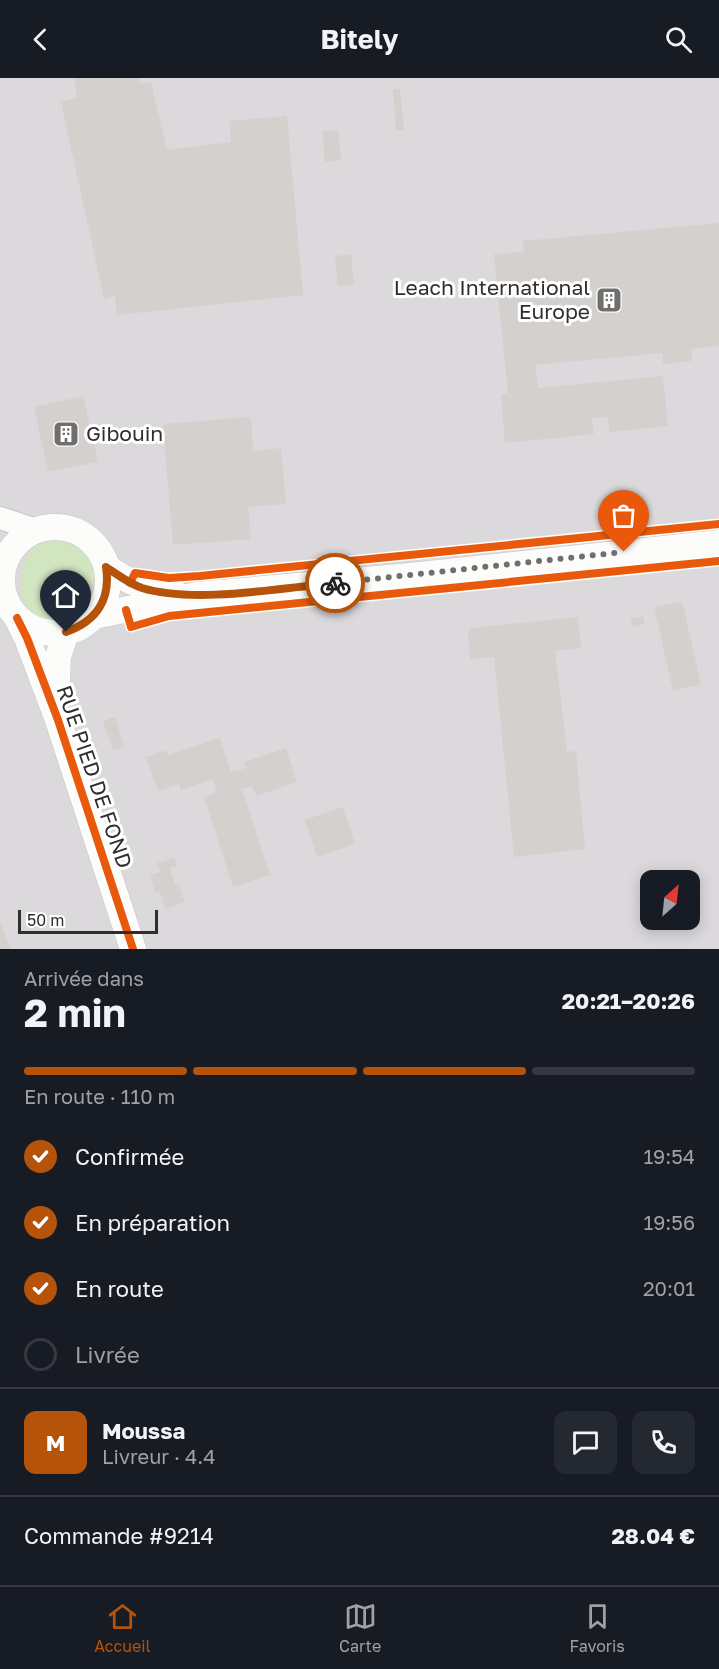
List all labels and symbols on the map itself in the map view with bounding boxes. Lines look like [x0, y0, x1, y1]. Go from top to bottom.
place label: Leach International Europe [394, 274, 590, 324]
building icon: Leach International Europe [594, 285, 624, 315]
building icon: Gibouin [51, 419, 81, 449]
place label: Gibouin [86, 420, 163, 446]
pin [598, 490, 649, 552]
courier [305, 553, 365, 613]
pin [40, 570, 91, 632]
street label: RUE PIED DE FOND [51, 682, 138, 872]
north arrow [640, 870, 700, 930]
scale bar [18, 907, 158, 935]

